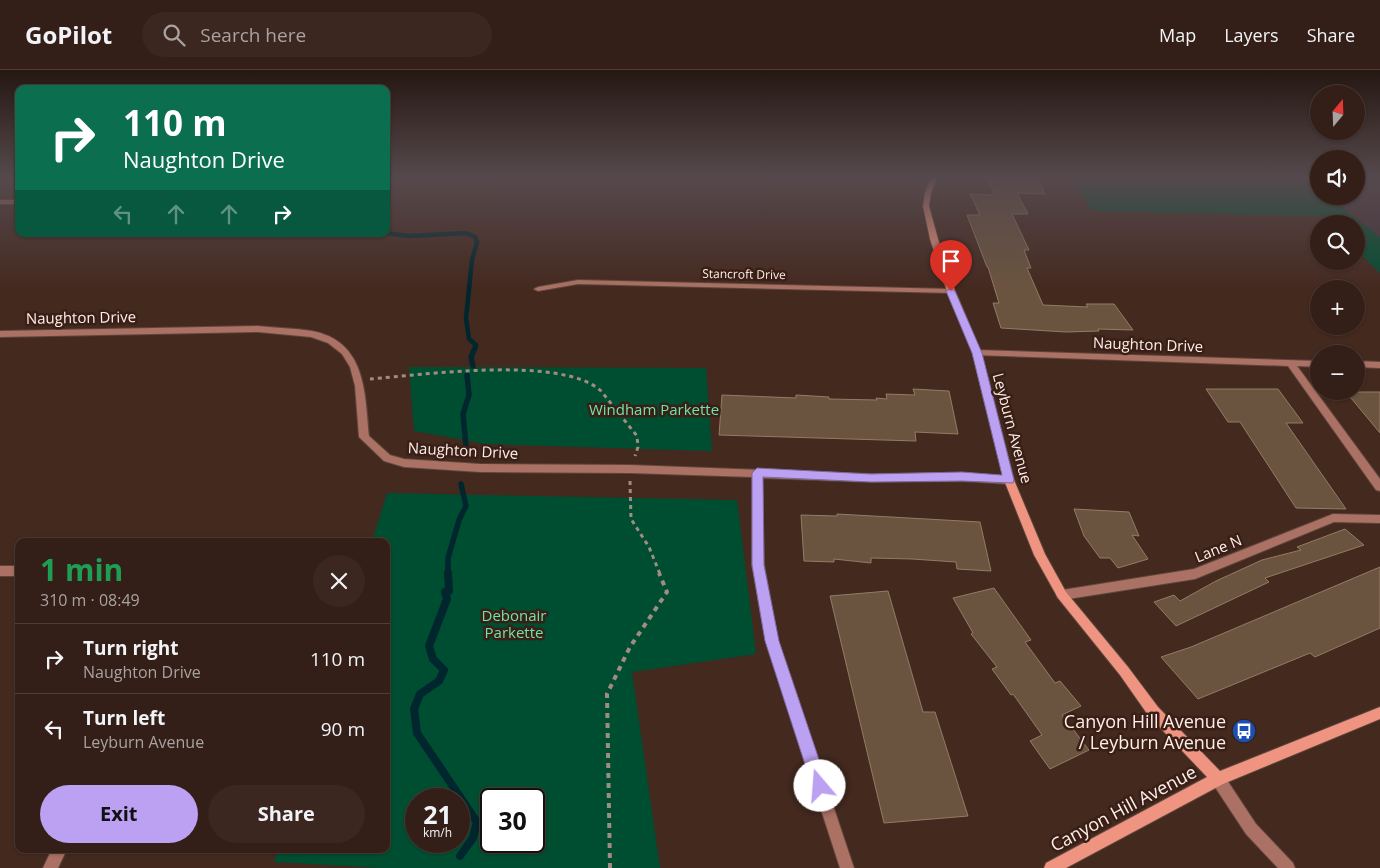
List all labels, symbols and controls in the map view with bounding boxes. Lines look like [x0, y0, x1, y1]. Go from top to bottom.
search box [142, 12, 492, 57]
text: GoPilot [25, 18, 112, 51]
icon: search [160, 21, 188, 49]
text: Search here [200, 22, 306, 48]
text: Map [1159, 23, 1196, 47]
text: Layers [1224, 23, 1279, 47]
text: Share [1307, 23, 1355, 47]
north arrow [1310, 85, 1365, 140]
map controls [1310, 85, 1365, 400]
text: 110 m [123, 99, 227, 146]
icon: right [40, 105, 105, 170]
text: Naughton Drive [123, 144, 285, 174]
button: sound [1310, 150, 1365, 205]
icon: left [109, 200, 137, 228]
icon: ahead [162, 200, 190, 228]
icon: ahead [215, 200, 243, 228]
icon: right [268, 200, 296, 228]
button: search [1310, 215, 1365, 270]
pin [930, 240, 972, 291]
icon: arrive [937, 247, 965, 275]
street label: Stancroft Drive [702, 265, 786, 283]
button: + [1310, 280, 1365, 335]
street label: Naughton Drive [26, 306, 136, 328]
street label: Naughton Drive [1093, 332, 1203, 356]
button: − [1310, 345, 1365, 400]
street label: Leyburn Avenue [989, 371, 1037, 485]
park label: Windham Parkette [589, 399, 719, 419]
street label: Naughton Drive [407, 437, 519, 463]
street label: Lane N [1192, 530, 1244, 566]
text: 1 min [40, 549, 123, 590]
button: close [313, 555, 365, 607]
text: 310 m · 08:49 [40, 589, 140, 611]
park label: Debonair Parkette [482, 605, 546, 642]
text: Turn right [83, 635, 178, 661]
icon: right [40, 645, 68, 673]
text: 110 m [310, 646, 365, 672]
text: Naughton Drive [83, 661, 201, 683]
text: Turn left [83, 705, 165, 731]
place label: Canyon Hill Avenue / Leyburn Avenue [1064, 709, 1226, 754]
icon: left [40, 715, 68, 743]
text: 90 m [321, 716, 365, 742]
bus stop icon: Canyon Hill Avenue / Leyburn Avenue [1231, 718, 1257, 744]
text: Leyburn Avenue [83, 731, 204, 753]
position arrow [793, 759, 845, 811]
street label: Canyon Hill Avenue [1046, 759, 1200, 857]
button: Exit [40, 785, 198, 843]
button: Share [208, 785, 365, 843]
speed limit sign: 30 [480, 788, 545, 853]
text: 21 [423, 797, 452, 831]
text: km/h [423, 824, 452, 841]

